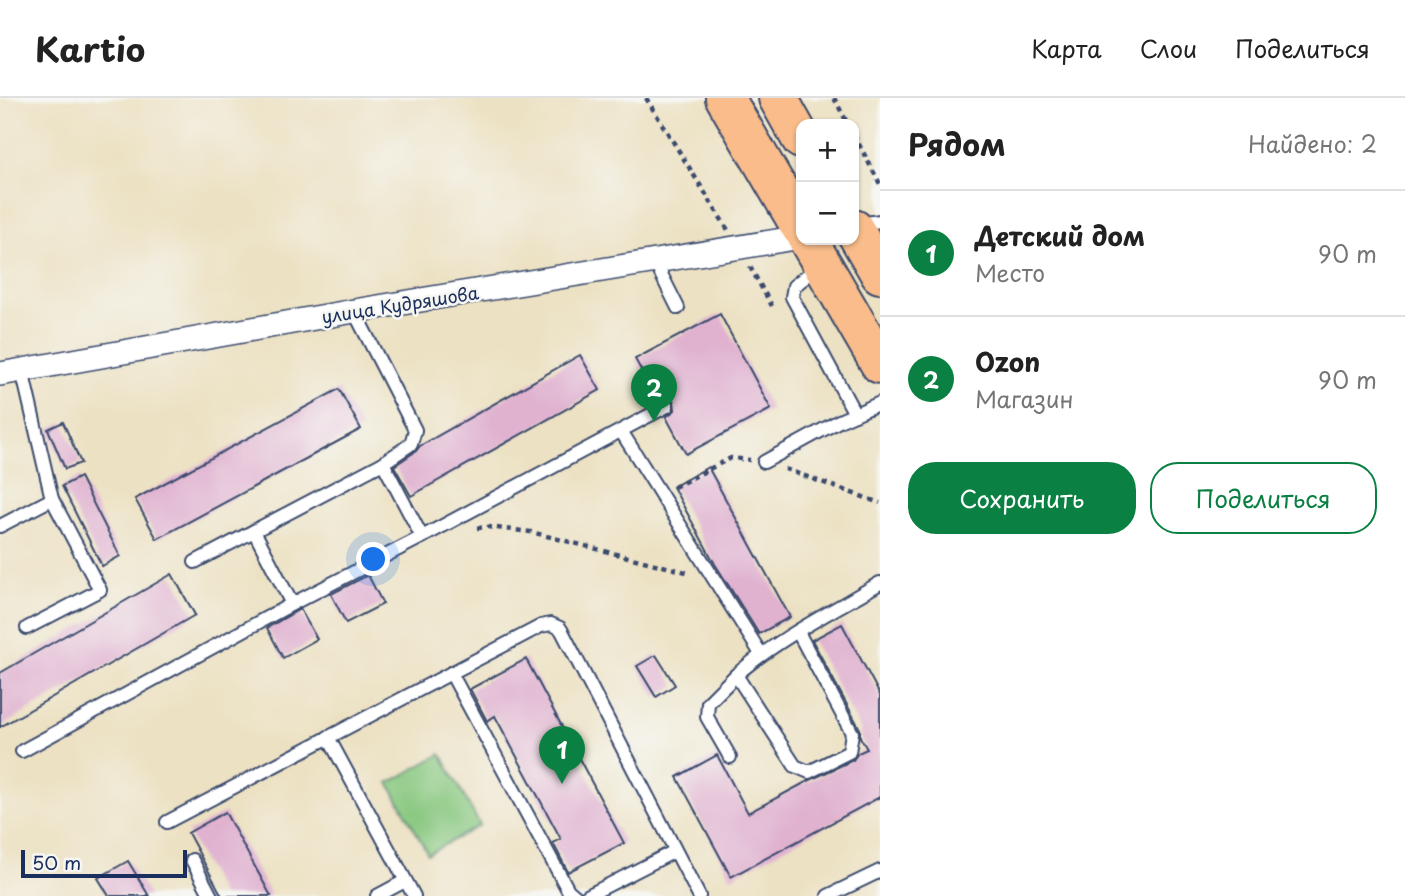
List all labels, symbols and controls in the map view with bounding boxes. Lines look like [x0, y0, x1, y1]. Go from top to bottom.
text: Kartio [35, 23, 145, 73]
text: Карта [1031, 30, 1102, 66]
text: Слои [1140, 30, 1197, 66]
text: Поделиться [1235, 30, 1370, 66]
map controls [796, 119, 859, 245]
button: + [796, 119, 859, 182]
text: Рядом [908, 121, 1006, 166]
text: Найдено: 2 [1248, 126, 1377, 161]
button: − [796, 182, 859, 245]
text: Детский дом [975, 216, 1145, 255]
text: 1 [926, 236, 937, 271]
text: 90 m [1318, 236, 1377, 271]
text: Место [975, 255, 1045, 290]
street label: улица Кудряшова [319, 278, 481, 330]
text: Ozon [975, 342, 1040, 381]
text: 2 [923, 362, 939, 397]
text: 90 m [1318, 362, 1377, 397]
pin: 2 [631, 364, 677, 422]
text: Магазин [975, 381, 1074, 416]
button: Сохранить [908, 462, 1136, 534]
button: Поделиться [1150, 462, 1377, 534]
your location [356, 542, 390, 576]
pin: 1 [539, 726, 585, 784]
scale bar [21, 847, 187, 879]
text: 50 m [32, 848, 81, 876]

